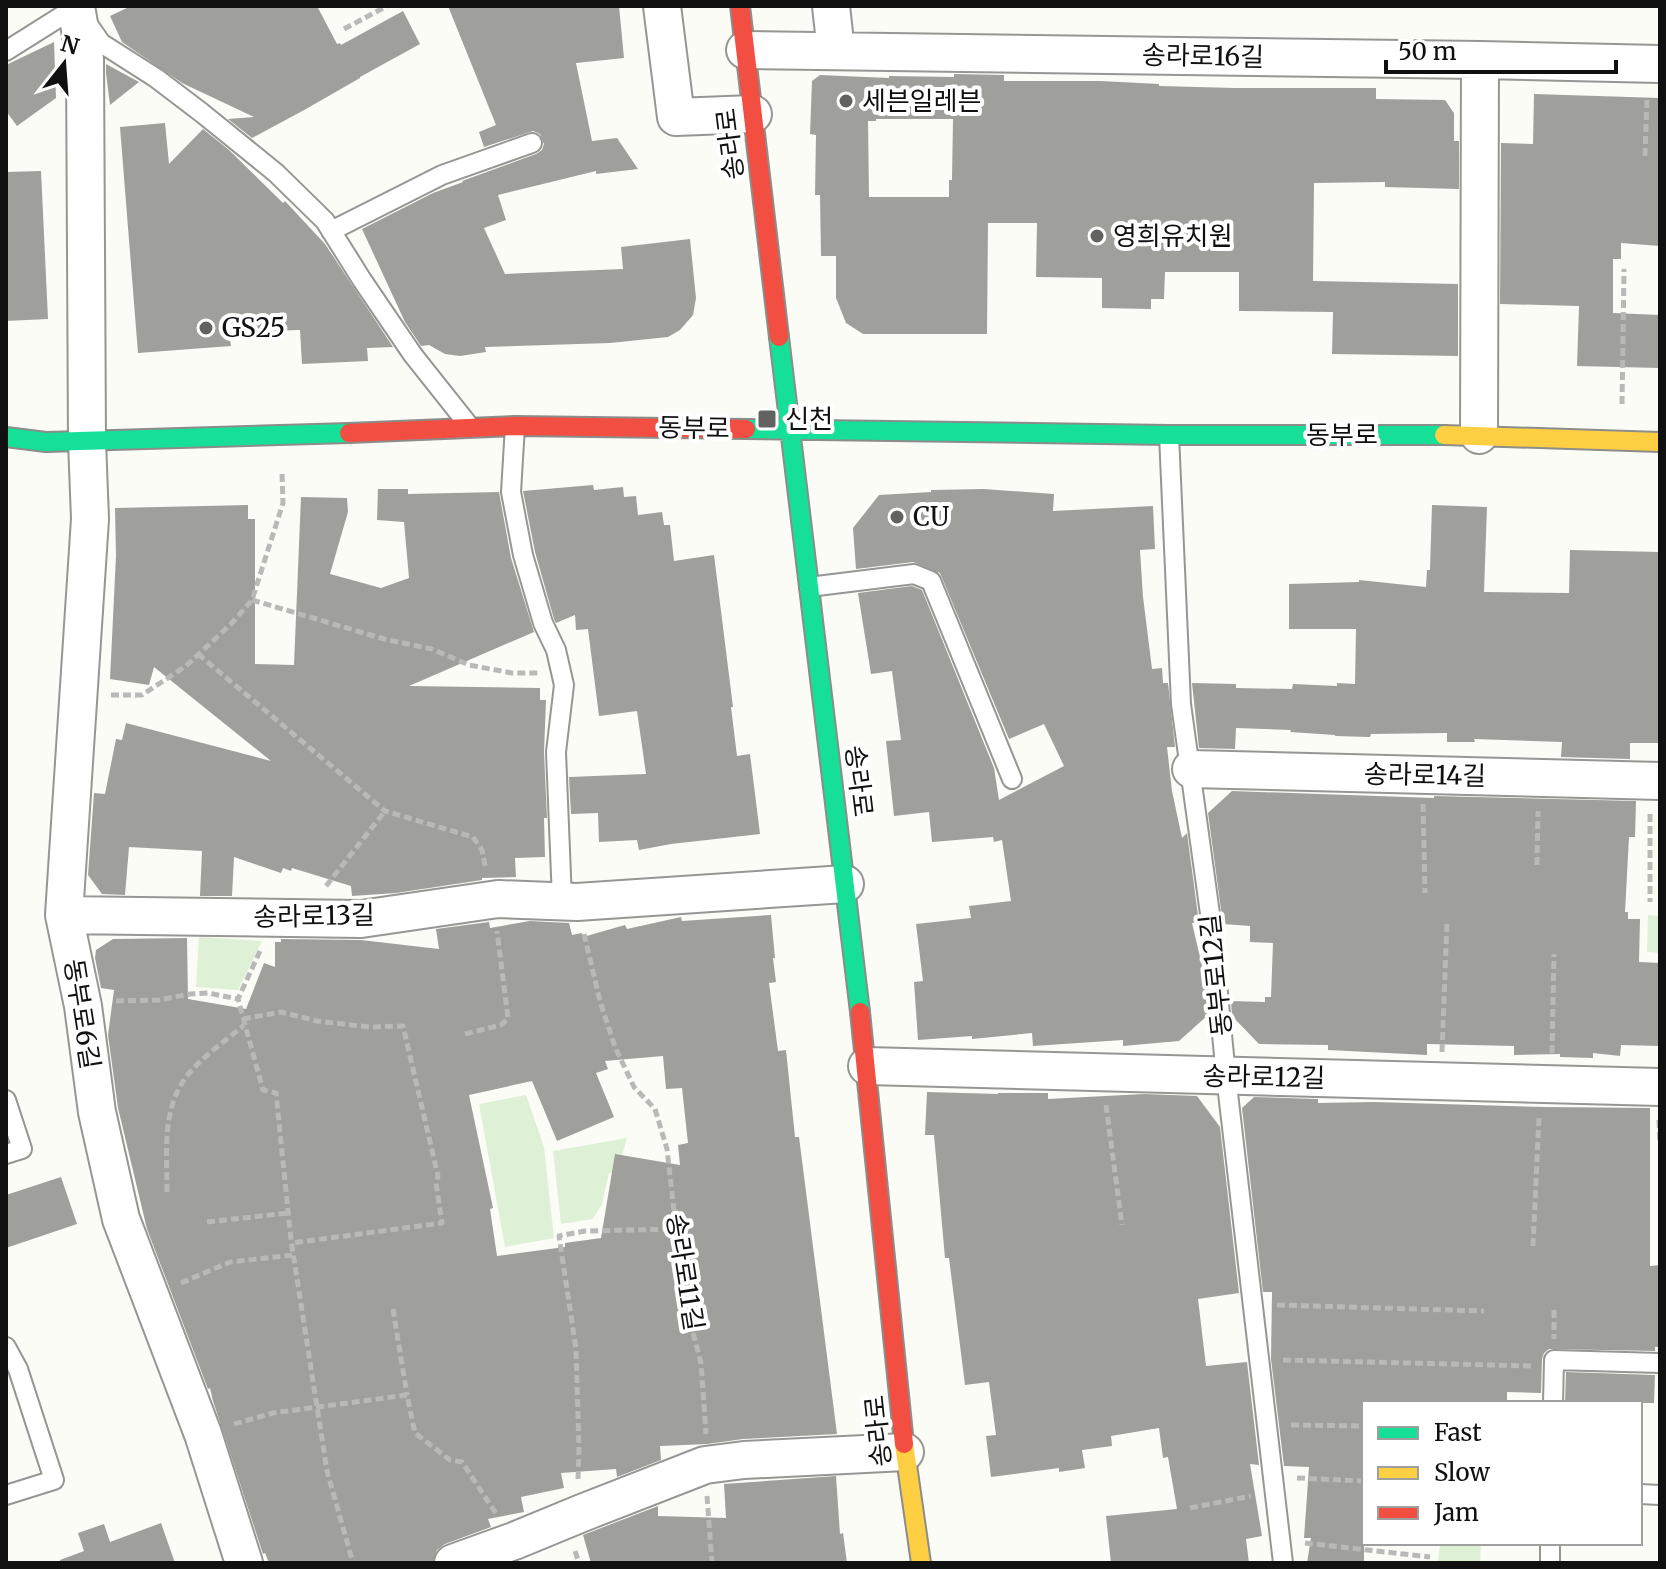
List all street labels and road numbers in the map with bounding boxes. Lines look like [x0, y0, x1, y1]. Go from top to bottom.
street label: 송라로16길 [1142, 38, 1264, 73]
street label: 송라로 [709, 106, 750, 182]
street label: 동부로 [658, 410, 730, 445]
street label: 동부로 [1306, 418, 1378, 451]
street label: 송라로 [839, 743, 880, 819]
street label: 송라로14길 [1364, 757, 1486, 792]
street label: 송라로13길 [253, 898, 375, 933]
street label: 동부로12길 [1193, 912, 1238, 1038]
street label: 동부로6길 [57, 956, 108, 1072]
street label: 송라로12길 [1202, 1059, 1326, 1094]
street label: 송라로11길 [660, 1211, 711, 1333]
street label: 송라로 [857, 1394, 898, 1468]

